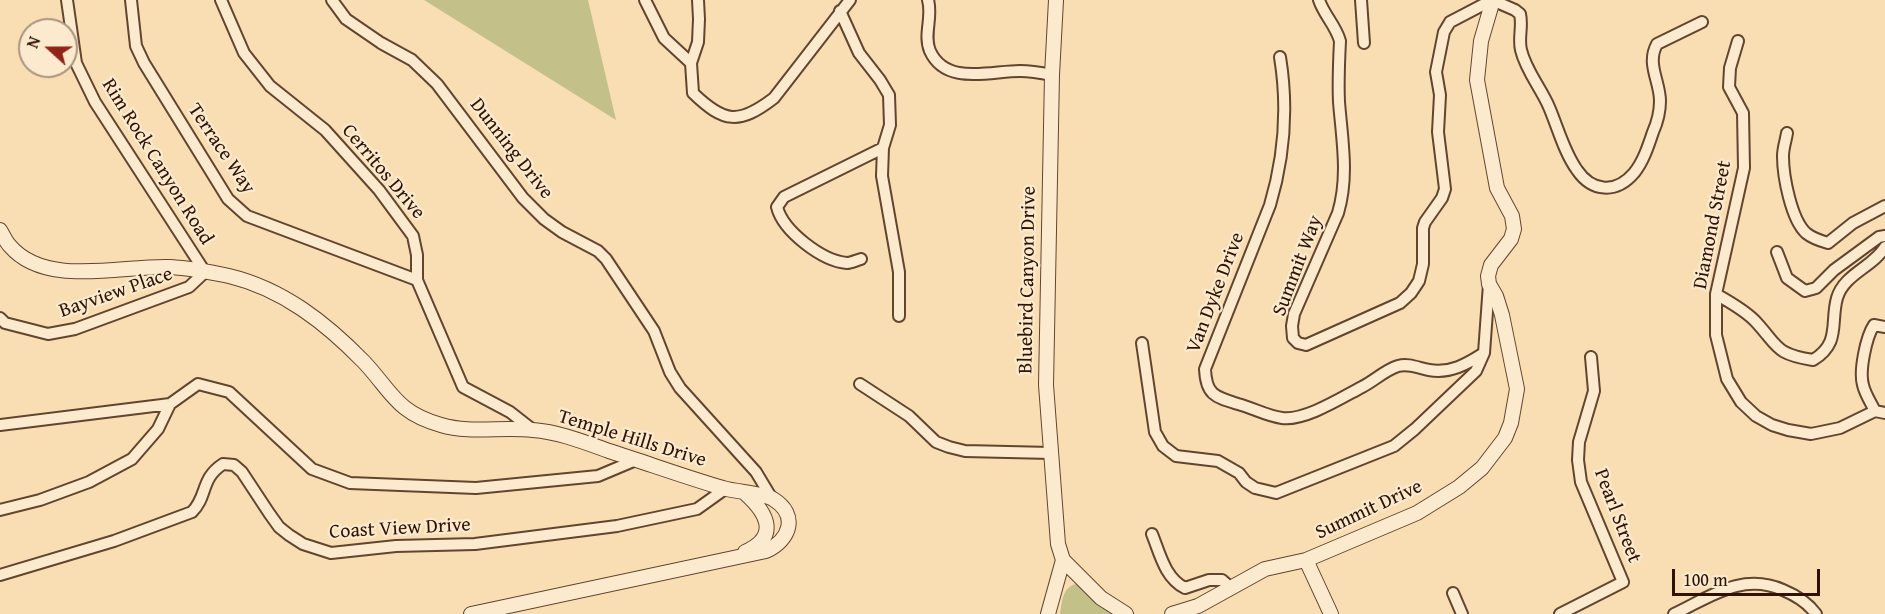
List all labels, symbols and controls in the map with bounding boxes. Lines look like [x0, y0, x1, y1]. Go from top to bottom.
north arrow [18, 18, 78, 78]
text: N [20, 33, 46, 52]
street label: Rim Rock Canyon Road [96, 74, 218, 250]
street label: Dunning Drive [464, 94, 558, 204]
street label: Terrace Way [182, 99, 260, 199]
street label: Cerritos Drive [336, 120, 430, 224]
street label: Diamond Street [1689, 159, 1737, 291]
street label: Bluebird Canyon Drive [1014, 186, 1042, 374]
street label: Summit Way [1268, 212, 1328, 320]
street label: Van Dyke Drive [1182, 229, 1250, 357]
street label: Bayview Place [56, 262, 176, 324]
street label: Temple Hills Drive [555, 405, 709, 473]
street label: Pearl Street [1588, 466, 1646, 566]
street label: Summit Drive [1312, 475, 1426, 545]
street label: Coast View Drive [329, 513, 471, 545]
scale bar [1675, 557, 1824, 595]
text: 100 m [1683, 566, 1728, 593]

